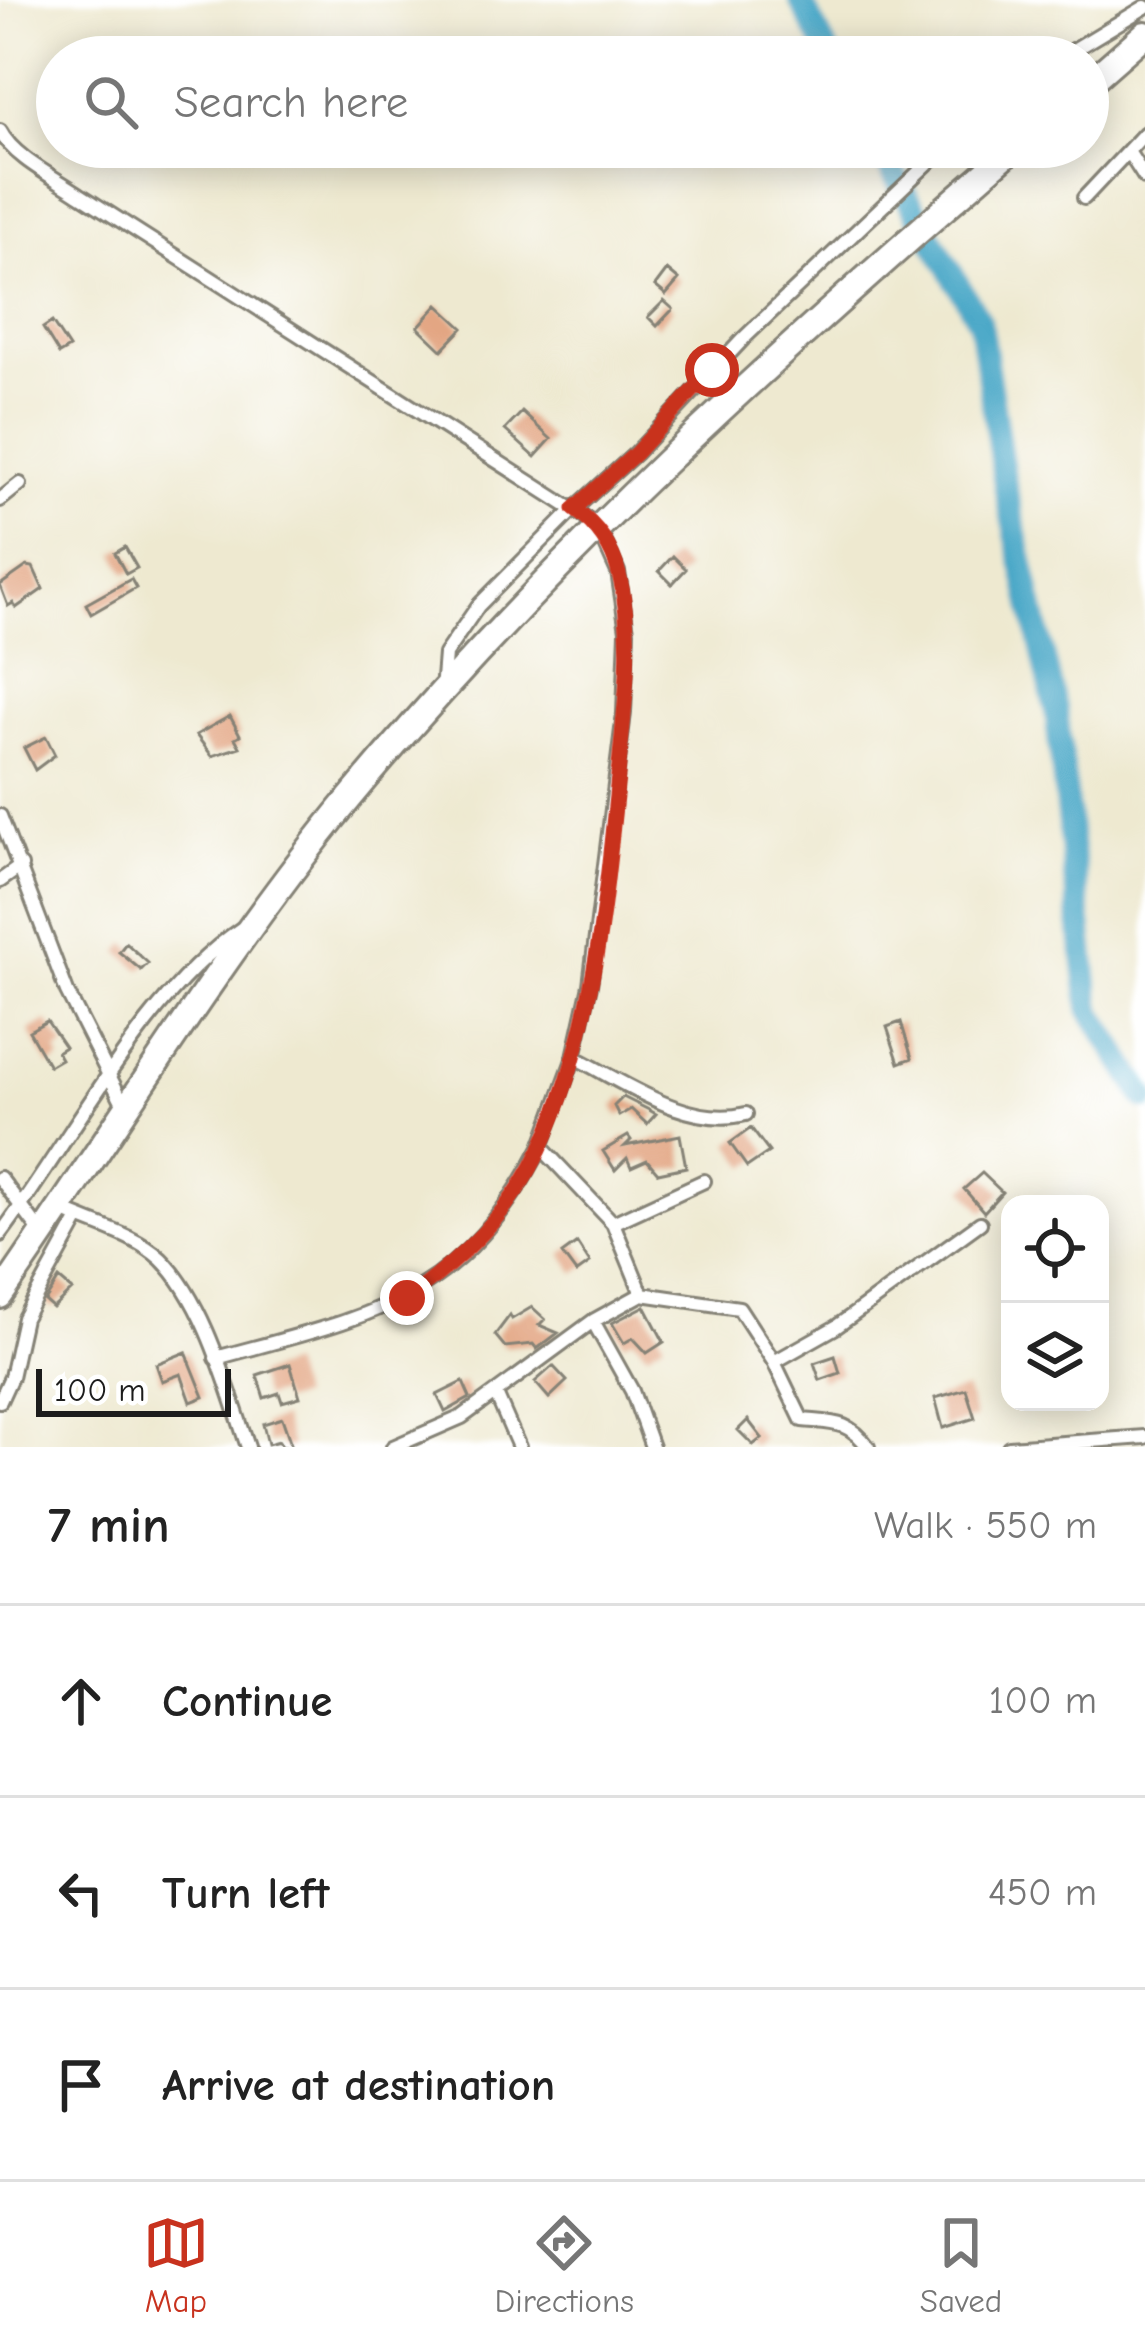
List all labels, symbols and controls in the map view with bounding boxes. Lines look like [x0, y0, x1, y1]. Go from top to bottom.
search box [36, 36, 1109, 168]
icon: search [78, 69, 144, 135]
text: Search here [174, 76, 408, 128]
route start [685, 343, 739, 397]
map controls [1001, 1195, 1109, 1411]
button: locate [1001, 1195, 1109, 1303]
route end [380, 1271, 434, 1325]
button: layers [1001, 1303, 1109, 1411]
scale bar [36, 1363, 231, 1416]
text: 100 m [54, 1371, 146, 1409]
text: 7 min [48, 1496, 170, 1555]
text: Walk · 550 m [874, 1503, 1097, 1548]
icon: ahead [48, 1668, 114, 1734]
text: Continue [162, 1675, 332, 1727]
text: 100 m [989, 1678, 1097, 1723]
icon: left [48, 1860, 114, 1926]
text: Turn left [162, 1867, 329, 1919]
text: 450 m [988, 1870, 1097, 1915]
icon: arrive [48, 2052, 114, 2118]
text: Arrive at destination [162, 2059, 555, 2111]
tab: Map [143, 2210, 209, 2320]
tab: Directions [495, 2210, 634, 2320]
tab: Saved [920, 2210, 1002, 2320]

